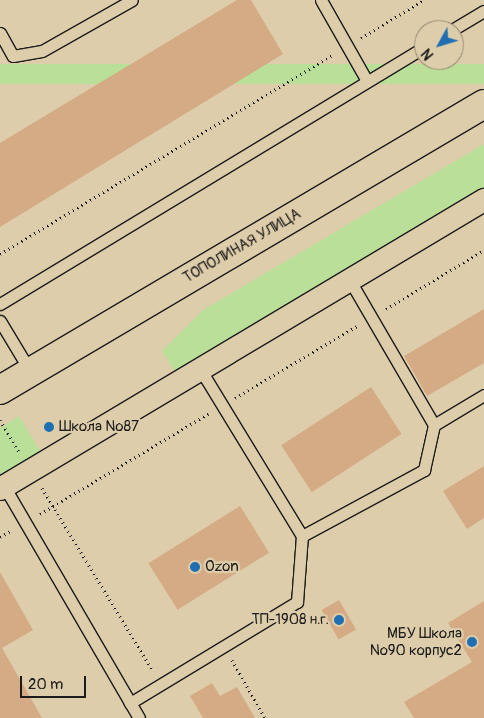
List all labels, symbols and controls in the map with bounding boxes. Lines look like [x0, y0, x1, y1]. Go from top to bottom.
north arrow [414, 20, 464, 70]
text: N [418, 45, 437, 63]
street label: ТОПОЛИНАЯ УЛИЦА [180, 205, 304, 287]
place label: Школа №87 [59, 418, 139, 436]
marker: Школа №87 [43, 421, 55, 433]
place label: Ozon [205, 558, 239, 576]
marker: Ozon [189, 561, 201, 573]
place label: ТП-1908 н.г. [251, 611, 329, 629]
marker: ТП-1908 н.г. [333, 614, 345, 626]
place label: МБУ Школа №90 корпус2 [370, 624, 462, 659]
marker: МБУ Школа №90 корпус2 [466, 636, 478, 648]
scale bar [22, 666, 89, 698]
text: 20 m [28, 675, 63, 694]

